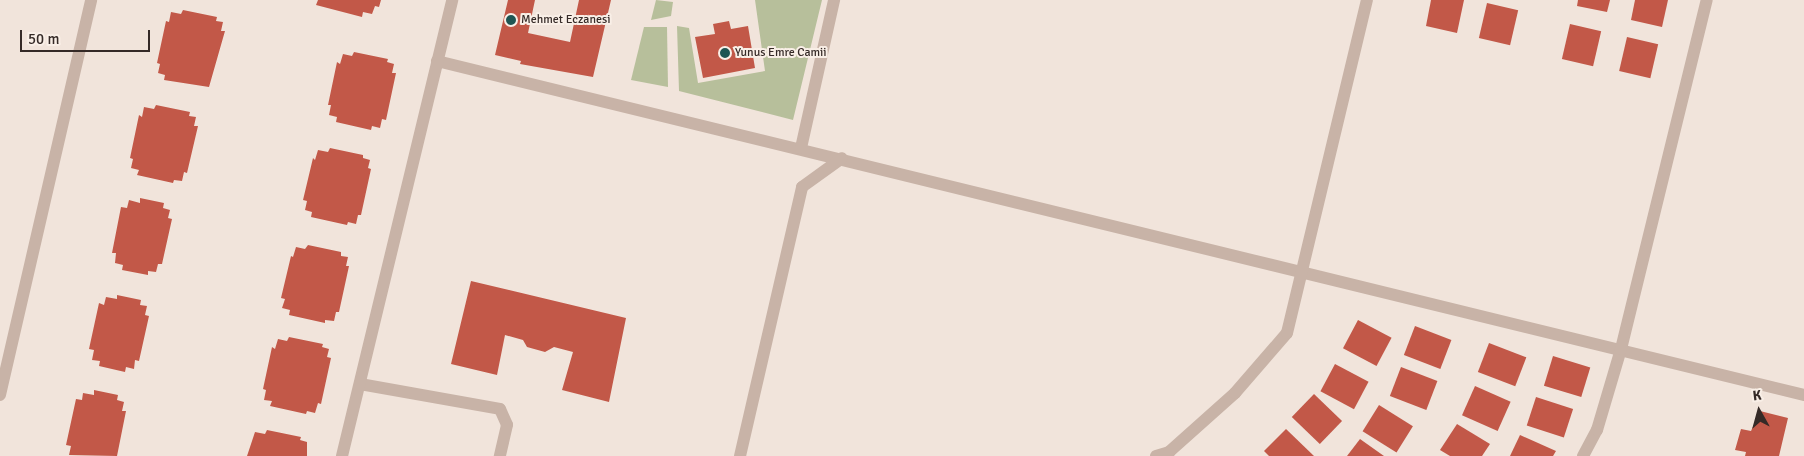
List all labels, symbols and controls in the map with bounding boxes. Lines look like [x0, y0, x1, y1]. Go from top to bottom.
place label: Mehmet Eczanesi [521, 13, 610, 27]
marker: Mehmet Eczanesi [505, 14, 517, 26]
scale bar [22, 20, 152, 52]
text: 50 m [28, 30, 59, 48]
place label: Yunus Emre Camii [735, 46, 827, 60]
marker: Yunus Emre Camii [719, 47, 731, 59]
north arrow [1734, 386, 1784, 436]
text: K [1752, 387, 1762, 405]

